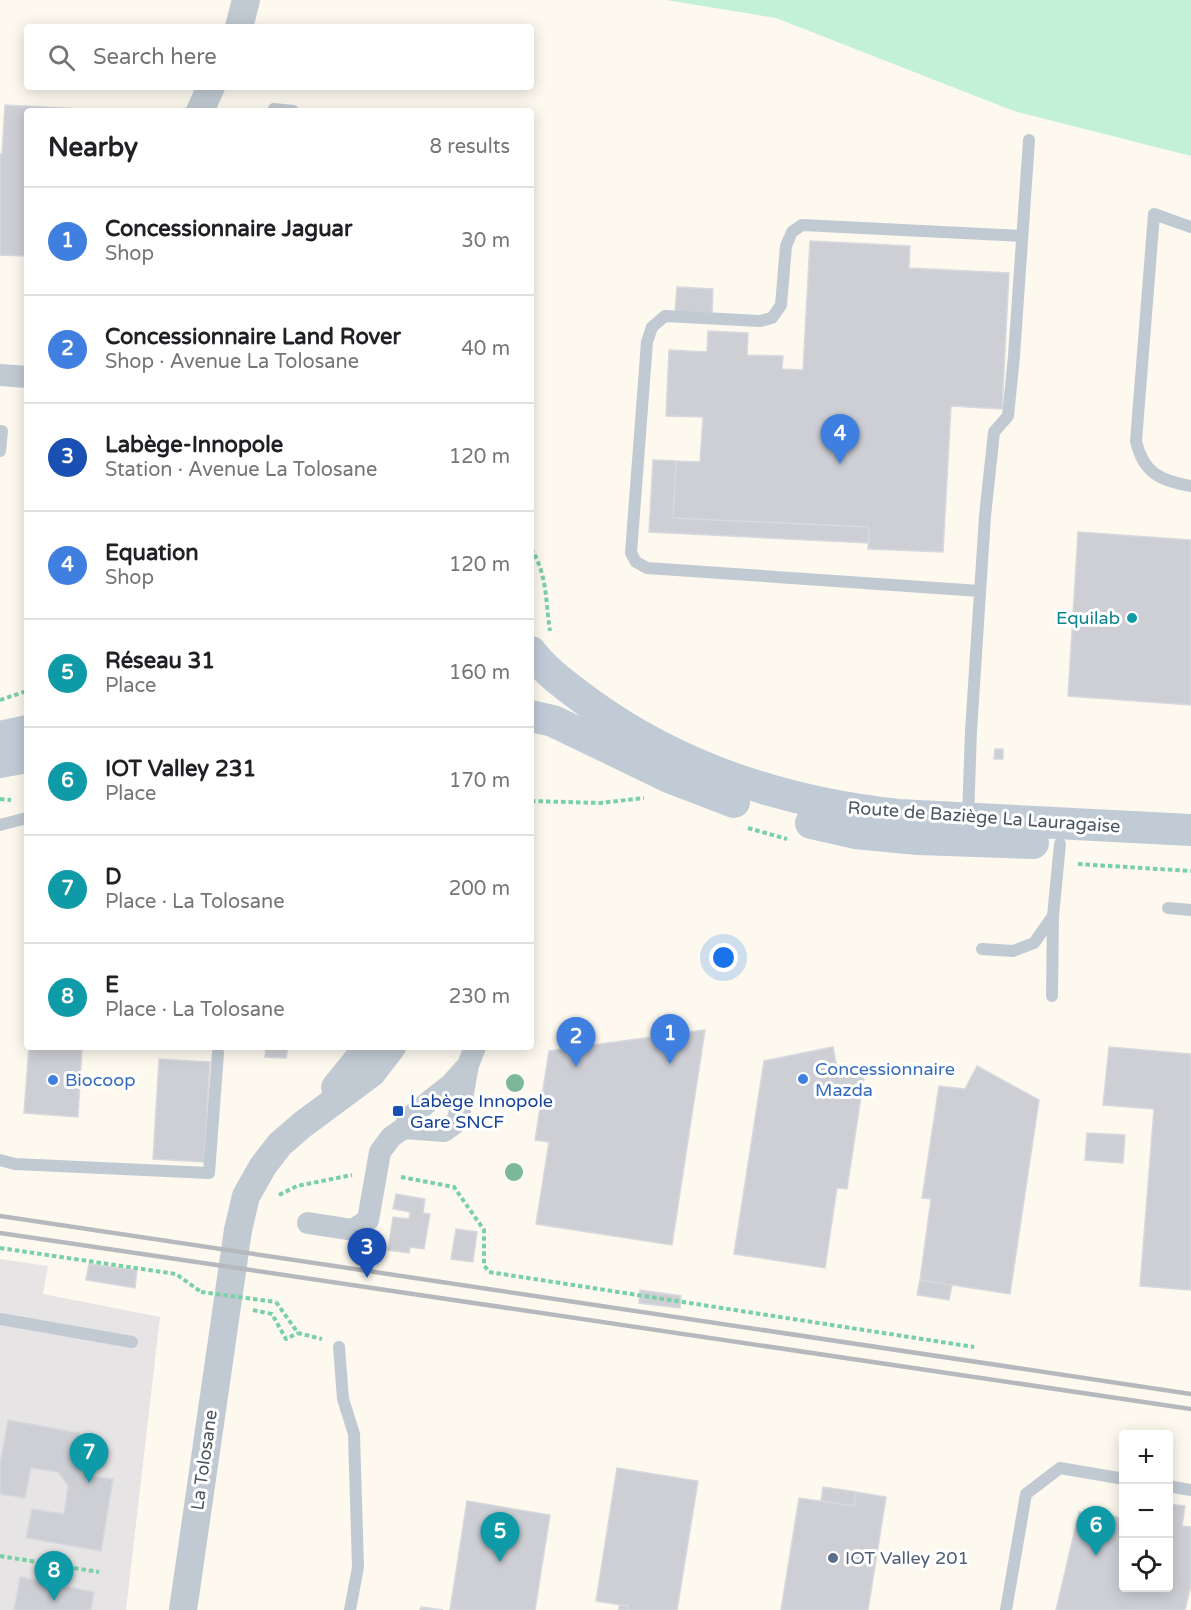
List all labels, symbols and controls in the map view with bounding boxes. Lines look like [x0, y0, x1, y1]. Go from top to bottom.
search box [24, 24, 534, 90]
icon: search [45, 41, 78, 74]
text: Search here [93, 44, 217, 70]
text: Nearby [48, 132, 138, 163]
text: 8 results [430, 135, 510, 159]
text: Concessionnaire Jaguar [105, 216, 352, 242]
text: 1 [61, 229, 74, 253]
text: 30 m [461, 229, 510, 253]
text: Shop [105, 242, 154, 266]
text: Concessionnaire Land Rover [105, 324, 401, 350]
text: 2 [61, 337, 74, 361]
text: 40 m [461, 337, 510, 361]
text: Shop · Avenue La Tolosane [105, 350, 359, 374]
pin: 4 [820, 414, 860, 464]
text: Labège-Innopole [105, 432, 283, 458]
text: 3 [61, 445, 74, 469]
text: 120 m [449, 445, 510, 469]
text: Station · Avenue La Tolosane [105, 458, 377, 482]
text: Equation [105, 540, 199, 566]
text: 4 [61, 553, 74, 577]
text: 120 m [449, 553, 510, 577]
text: Shop [105, 566, 154, 590]
place label: Equilab [1056, 607, 1120, 629]
marker: Equilab [1125, 611, 1139, 625]
text: Réseau 31 [105, 648, 215, 674]
text: 5 [61, 661, 74, 685]
text: 160 m [449, 661, 510, 685]
text: Place [105, 674, 156, 698]
text: IOT Valley 231 [105, 756, 256, 782]
text: 6 [61, 769, 74, 793]
text: 170 m [449, 769, 510, 793]
text: Place [105, 782, 156, 806]
street label: Route de Baziège La Lauragaise [847, 796, 1121, 838]
text: D [105, 864, 122, 890]
text: 7 [61, 877, 74, 901]
text: 200 m [449, 877, 510, 901]
text: Place · La Tolosane [105, 890, 285, 914]
your location [709, 943, 738, 972]
text: E [105, 972, 119, 998]
text: 8 [61, 985, 74, 1009]
text: 230 m [449, 985, 510, 1009]
text: Place · La Tolosane [105, 998, 285, 1022]
pin: 1 [650, 1014, 690, 1064]
pin: 2 [556, 1018, 596, 1067]
place label: Concessionnaire Mazda [815, 1058, 955, 1101]
place label: Biocoop [65, 1069, 136, 1091]
marker: Concessionnaire Mazda [796, 1072, 810, 1086]
marker: Biocoop [46, 1073, 60, 1087]
place label: Labège Innopole Gare SNCF [410, 1090, 553, 1133]
marker: Labège Innopole Gare SNCF [391, 1104, 405, 1118]
pin: 3 [348, 1228, 386, 1278]
street label: La Tolosane [186, 1408, 222, 1512]
map controls [1119, 1430, 1173, 1592]
button: + [1119, 1430, 1173, 1484]
pin: 7 [70, 1434, 109, 1483]
button: − [1119, 1484, 1173, 1538]
pin: 6 [1076, 1506, 1116, 1556]
pin: 5 [480, 1512, 520, 1562]
button: locate [1119, 1538, 1173, 1592]
place label: IOT Valley 201 [845, 1547, 969, 1569]
marker: IOT Valley 201 [826, 1551, 840, 1565]
pin: 8 [34, 1552, 74, 1601]

